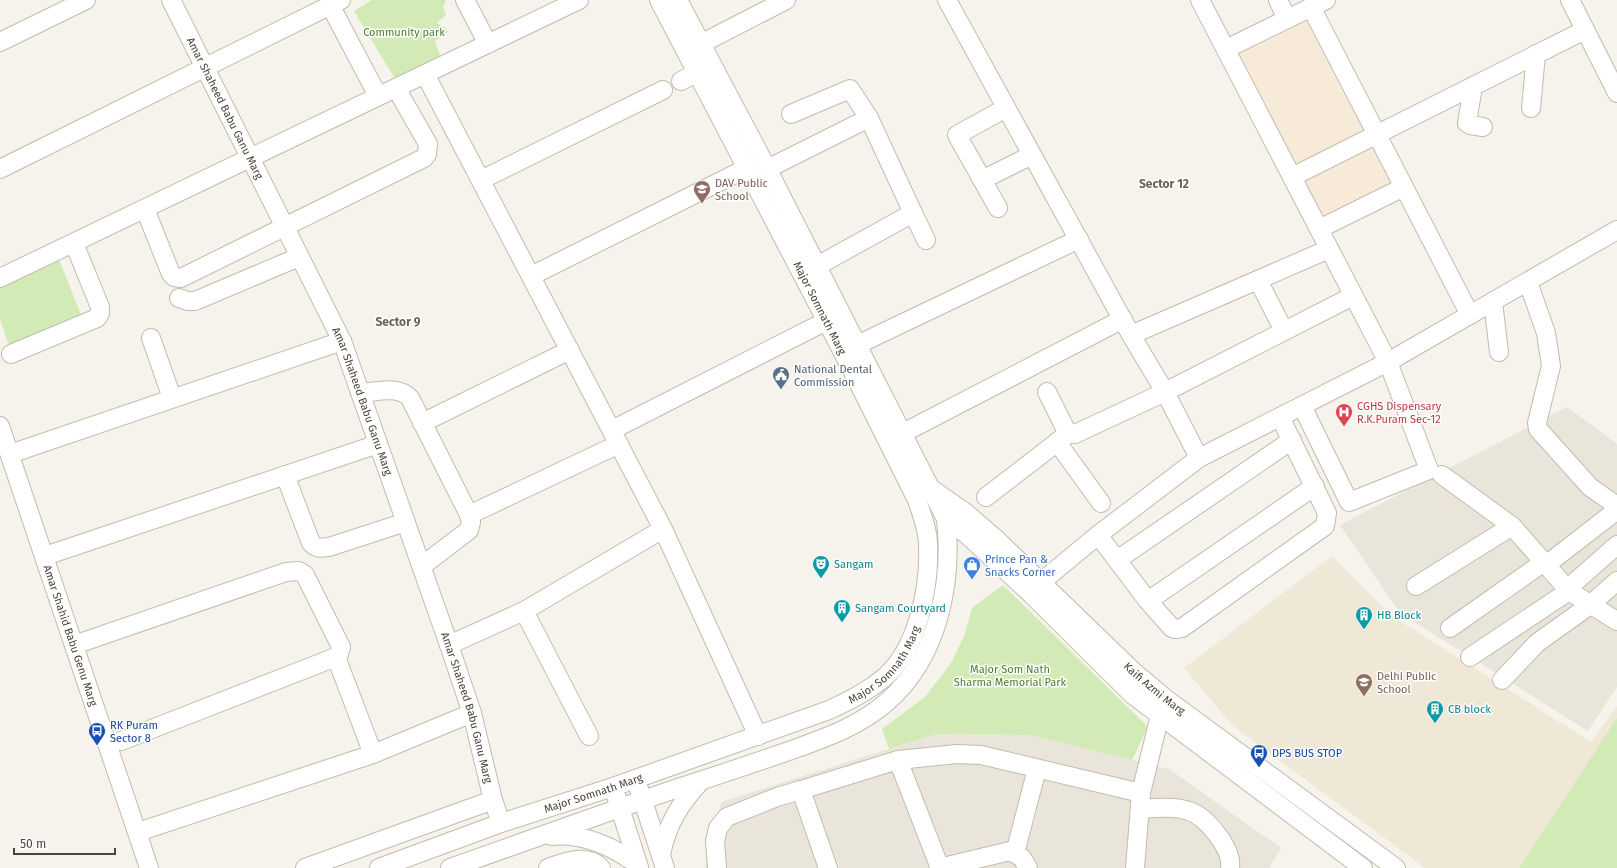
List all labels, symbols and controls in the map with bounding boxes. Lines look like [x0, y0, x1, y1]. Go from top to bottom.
park label: Community park [363, 26, 445, 39]
street label: Amar Shaheed Babu Ganu Marg [184, 35, 266, 182]
place label: DAV Public School [715, 177, 768, 203]
district label: Sector 12 [1139, 177, 1189, 191]
school or university icon: DAV Public School [692, 179, 712, 204]
street label: Major Somnath Marg [790, 259, 849, 357]
district label: Sector 9 [375, 315, 421, 329]
street label: Amar Shaheed Babu Ganu Marg [329, 325, 395, 478]
place label: National Dental Commission [794, 363, 872, 389]
public building icon: National Dental Commission [771, 365, 791, 390]
place label: CGHS Dispensary R.K.Puram Sec-12 [1357, 400, 1442, 426]
hospital icon: CGHS Dispensary R.K.Puram Sec-12 [1334, 402, 1354, 427]
place label: Prince Pan & Snacks Corner [985, 553, 1056, 579]
theatre icon: Sangam [811, 554, 831, 579]
shop icon: Prince Pan & Snacks Corner [962, 555, 982, 580]
place label: Sangam [834, 558, 873, 571]
street label: Amar Shahid Babu Genu Marg [40, 563, 100, 708]
building icon: Sangam Courtyard [832, 598, 852, 623]
place label: Sangam Courtyard [855, 602, 946, 615]
building icon: HB Block [1354, 605, 1374, 630]
place label: HB Block [1377, 609, 1422, 622]
street label: Major Somnath Marg [846, 624, 923, 707]
street label: Amar Shaheed Babu Ganu Marg [438, 631, 495, 785]
street label: Kaifi Azmi Marg [1121, 660, 1188, 718]
park label: Major Som Nath Sharma Memorial Park [954, 663, 1067, 689]
place label: Delhi Public School [1377, 670, 1436, 696]
school or university icon: Delhi Public School [1354, 672, 1374, 697]
building icon: CB block [1425, 699, 1445, 724]
place label: CB block [1448, 703, 1491, 716]
place label: RK Puram Sector 8 [110, 719, 158, 745]
bus stop icon: RK Puram Sector 8 [87, 721, 107, 746]
bus stop icon: DPS BUS STOP [1249, 743, 1269, 768]
place label: DPS BUS STOP [1272, 747, 1343, 760]
street label: Major Somnath Marg [542, 771, 645, 816]
scale bar [14, 830, 115, 856]
text: 50 m [20, 837, 46, 851]

